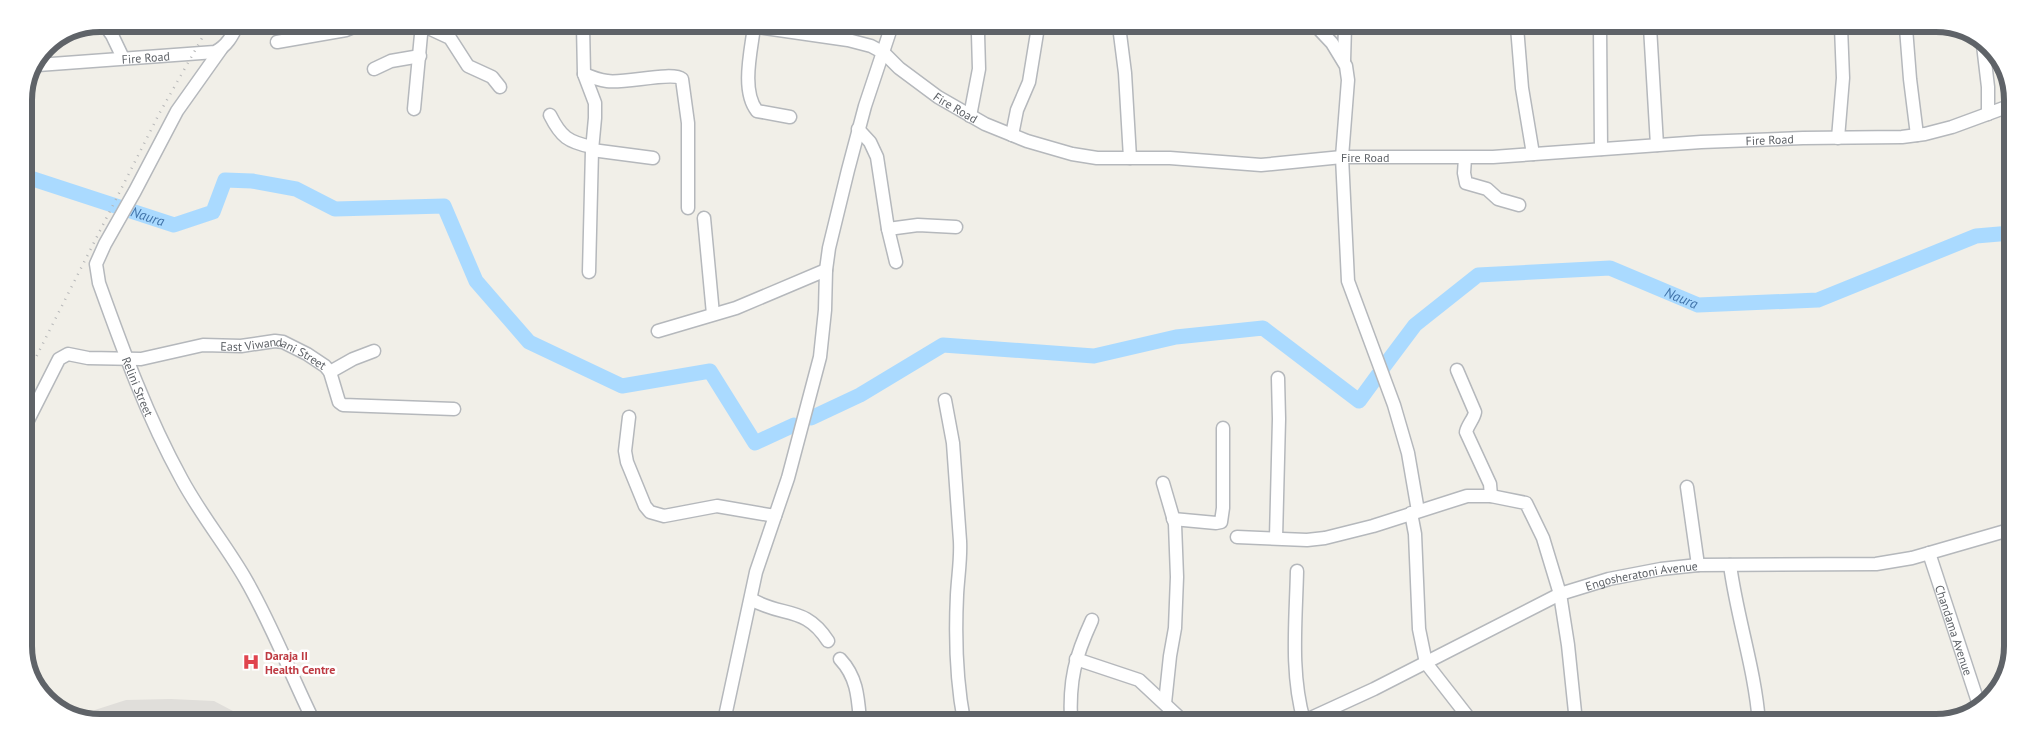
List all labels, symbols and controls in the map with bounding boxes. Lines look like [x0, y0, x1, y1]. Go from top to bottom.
street label: Fire Road [121, 48, 170, 66]
street label: Fire Road [931, 89, 981, 126]
street label: Fire Road [1745, 131, 1794, 148]
street label: Fire Road [1341, 150, 1389, 165]
water label: Naura [128, 202, 167, 230]
water label: Naura [1662, 283, 1701, 313]
street label: East Viwandani Street [220, 333, 330, 372]
street label: Relini Street [119, 354, 157, 419]
street label: Engosheratoni Avenue [1583, 558, 1698, 593]
street label: Chandama Avenue [1932, 583, 1976, 677]
place label: Daraja II Health Centre [265, 648, 335, 677]
hospital icon: Daraja II Health Centre [241, 652, 261, 672]

